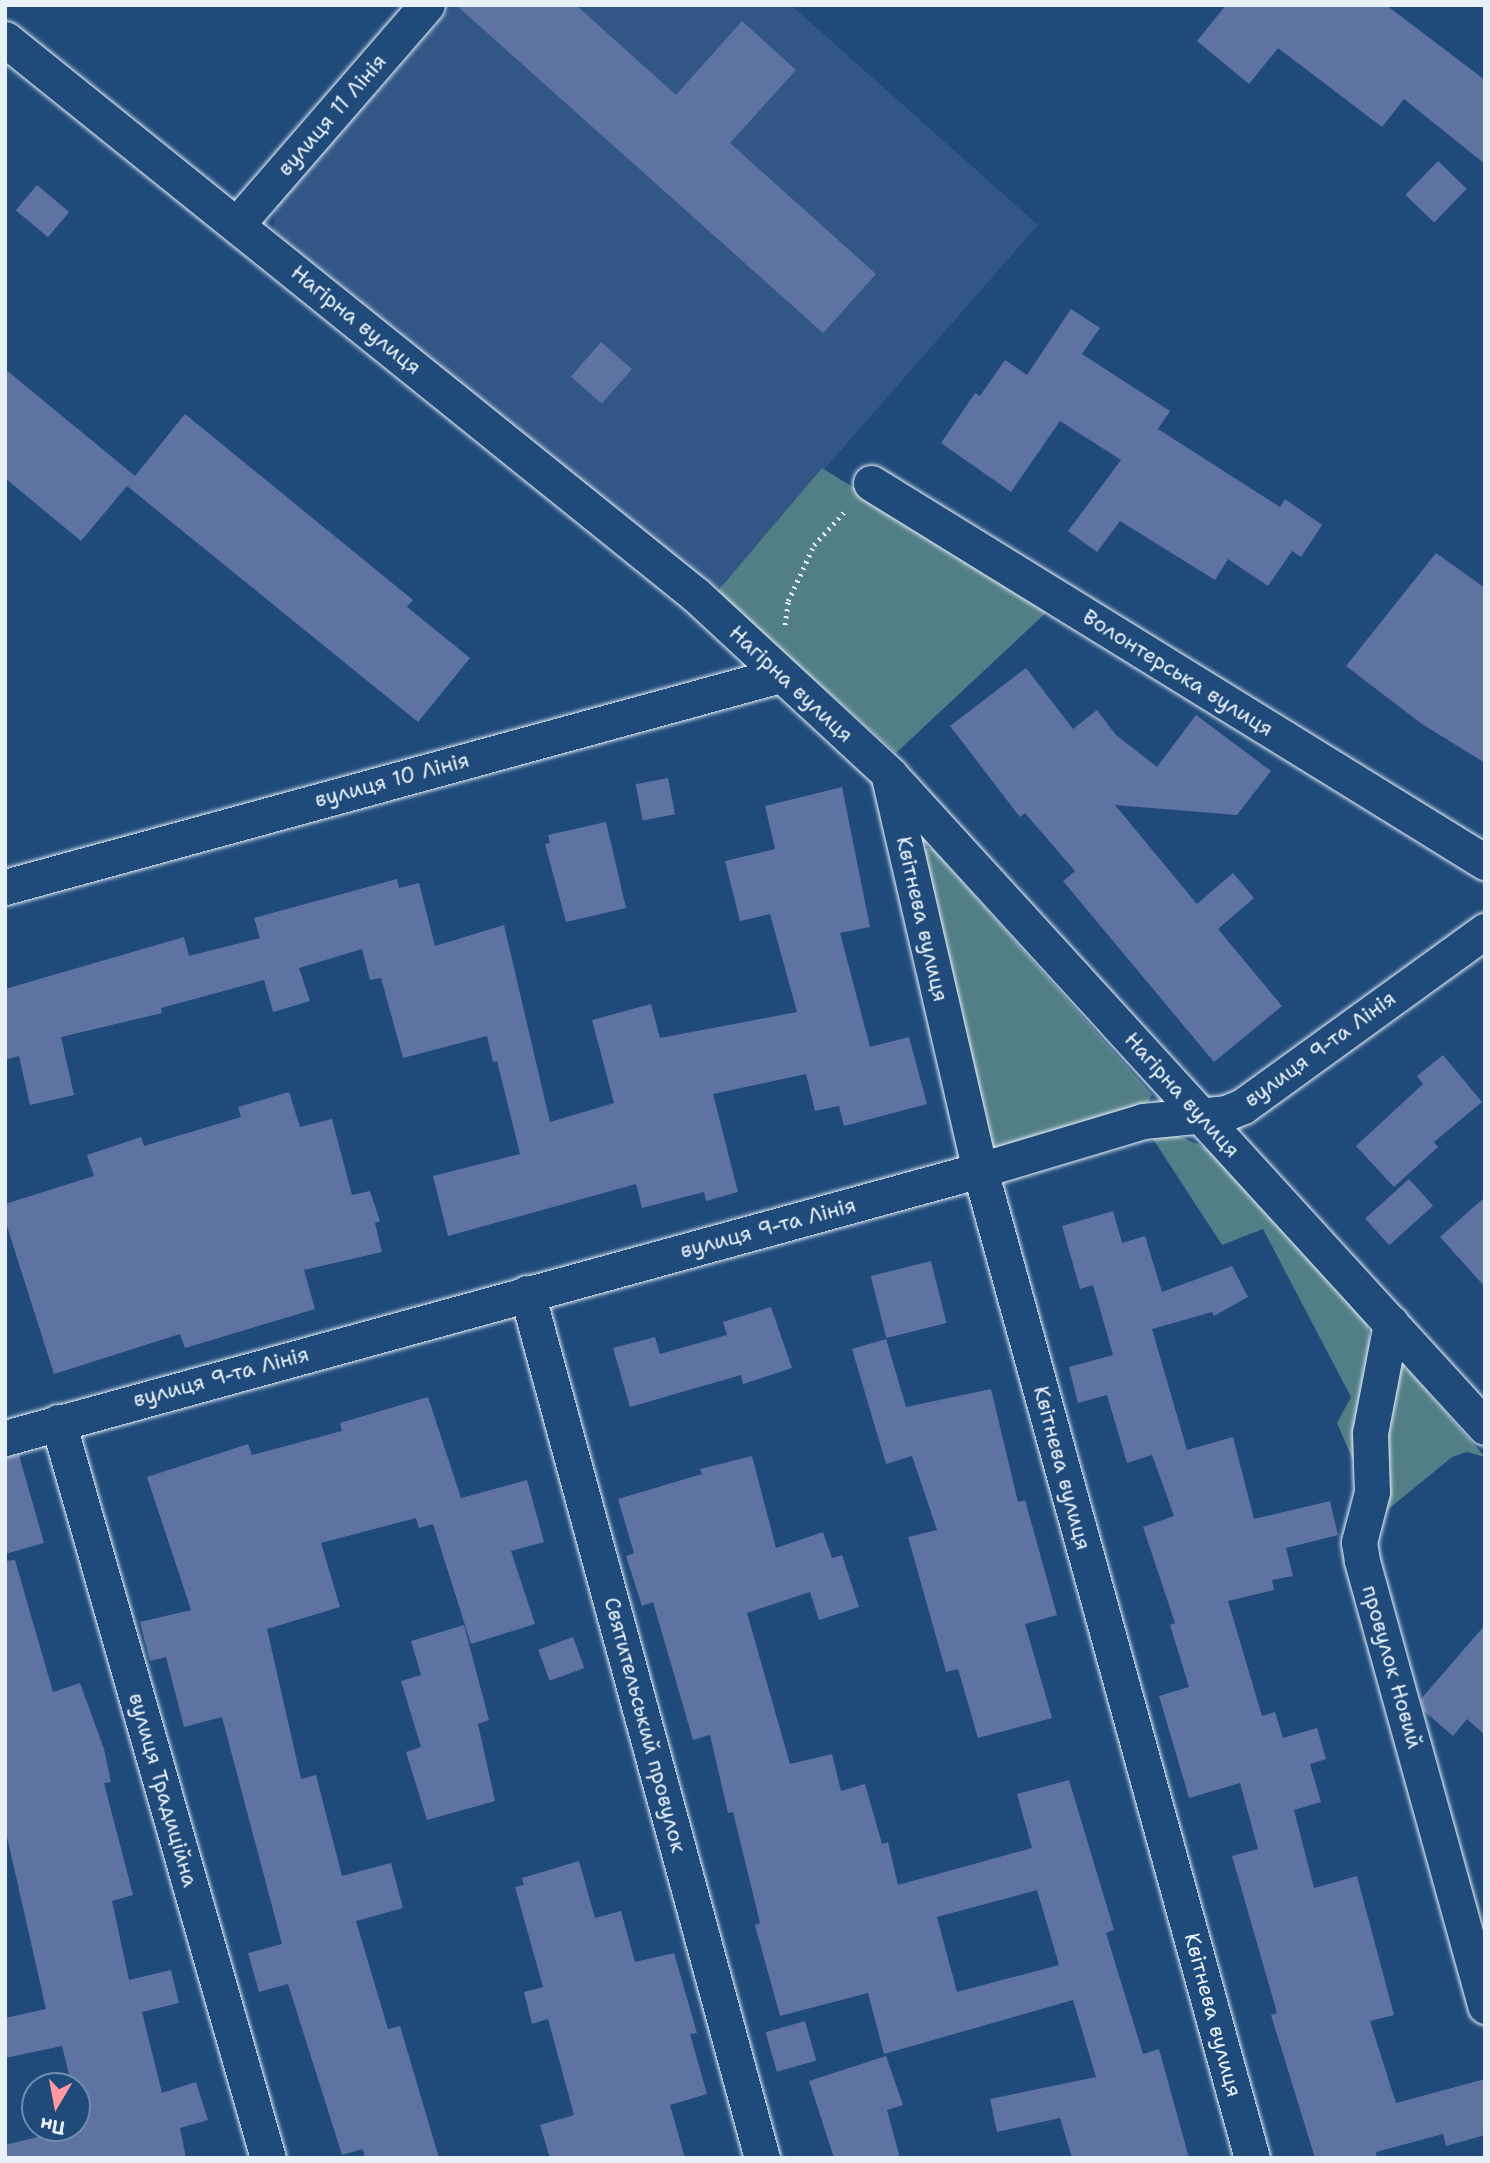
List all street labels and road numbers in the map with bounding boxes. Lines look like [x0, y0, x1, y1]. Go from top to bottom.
street label: вулиця 11 Лінія [272, 49, 392, 181]
street label: Нагірна вулиця [286, 260, 426, 380]
street label: Волонтерська вулиця [1078, 604, 1278, 742]
street label: Нагірна вулиця [724, 620, 858, 748]
street label: вулиця 10 Лінія [312, 747, 472, 813]
street label: Квітнева вулиця [891, 834, 953, 1004]
street label: вулиця 9-та Лінія [1239, 986, 1401, 1112]
street label: Нагірна вулиця [1119, 1027, 1245, 1163]
street label: вулиця 9-та Лінія [677, 1192, 859, 1264]
street label: вулиця 9-та Лінія [130, 1341, 312, 1413]
street label: Квітнева вулиця [1028, 1383, 1096, 1553]
street label: провулок Новий [1357, 1582, 1427, 1752]
street label: Святительський провулок [599, 1595, 691, 1855]
street label: вулиця Традиційна [123, 1690, 203, 1890]
street label: Квітнева вулиця [1179, 1930, 1247, 2100]

